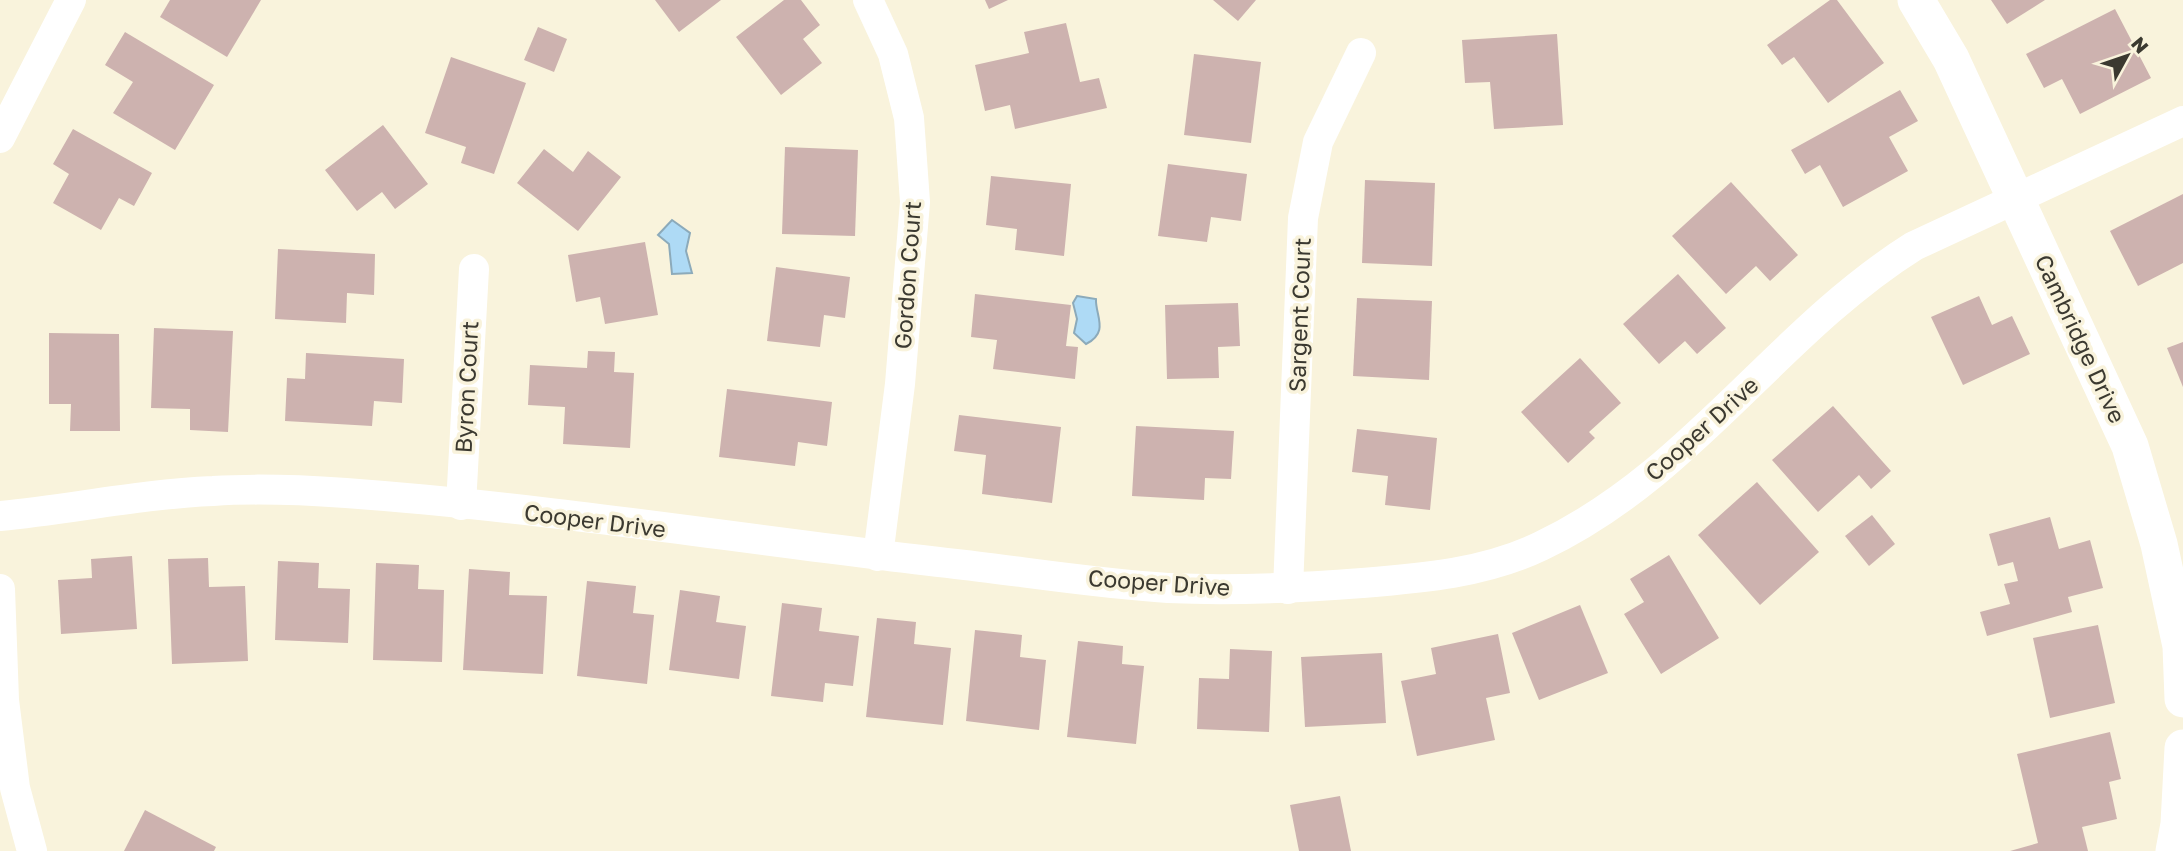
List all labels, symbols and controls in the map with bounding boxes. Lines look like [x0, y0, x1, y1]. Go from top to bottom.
north arrow [2092, 21, 2162, 91]
text: N [2127, 32, 2154, 58]
street label: Gordon Court [888, 200, 926, 350]
street label: Sargent Court [1282, 237, 1316, 393]
street label: Cambridge Drive [2030, 250, 2132, 427]
street label: Byron Court [449, 320, 483, 454]
street label: Cooper Drive [1639, 370, 1764, 486]
street label: Cooper Drive [523, 497, 668, 543]
street label: Cooper Drive [1087, 563, 1231, 601]

